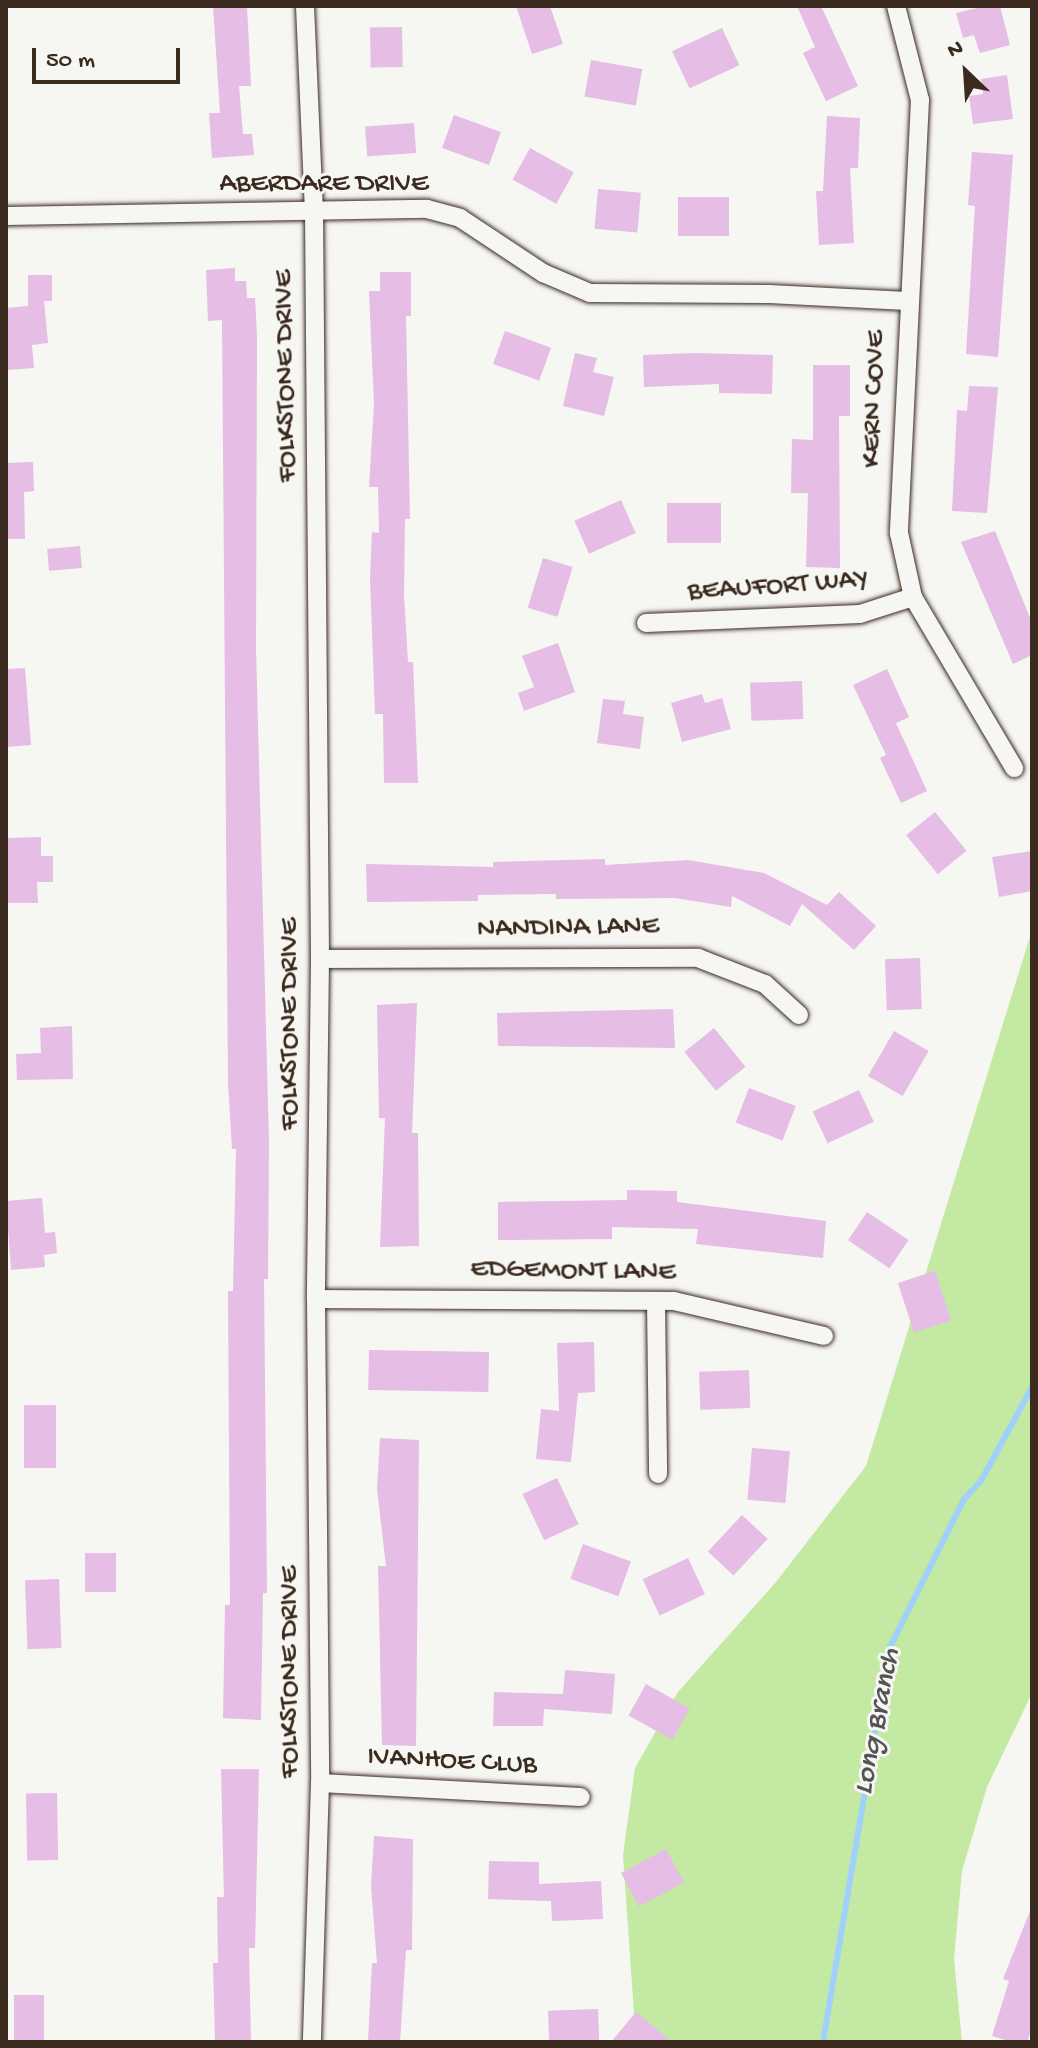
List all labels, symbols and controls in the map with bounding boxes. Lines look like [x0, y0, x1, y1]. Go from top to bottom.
scale bar [36, 32, 184, 82]
north arrow [926, 32, 1006, 112]
text: N [944, 35, 968, 65]
text: 50 m [46, 47, 95, 76]
street label: ABERDARE DRIVE [219, 168, 429, 202]
street label: FOLKSTONE DRIVE [268, 269, 306, 483]
street label: KERN COVE [856, 330, 894, 468]
street label: BEAUFORT WAY [687, 564, 869, 610]
street label: NANDINA LANE [477, 911, 659, 947]
street label: FOLKSTONE DRIVE [274, 918, 308, 1130]
street label: EDGEMONT LANE [470, 1253, 676, 1291]
street label: FOLKSTONE DRIVE [274, 1566, 308, 1778]
water label: Long Branch [847, 1646, 911, 1798]
street label: IVANHOE CLUB [366, 1741, 538, 1783]

